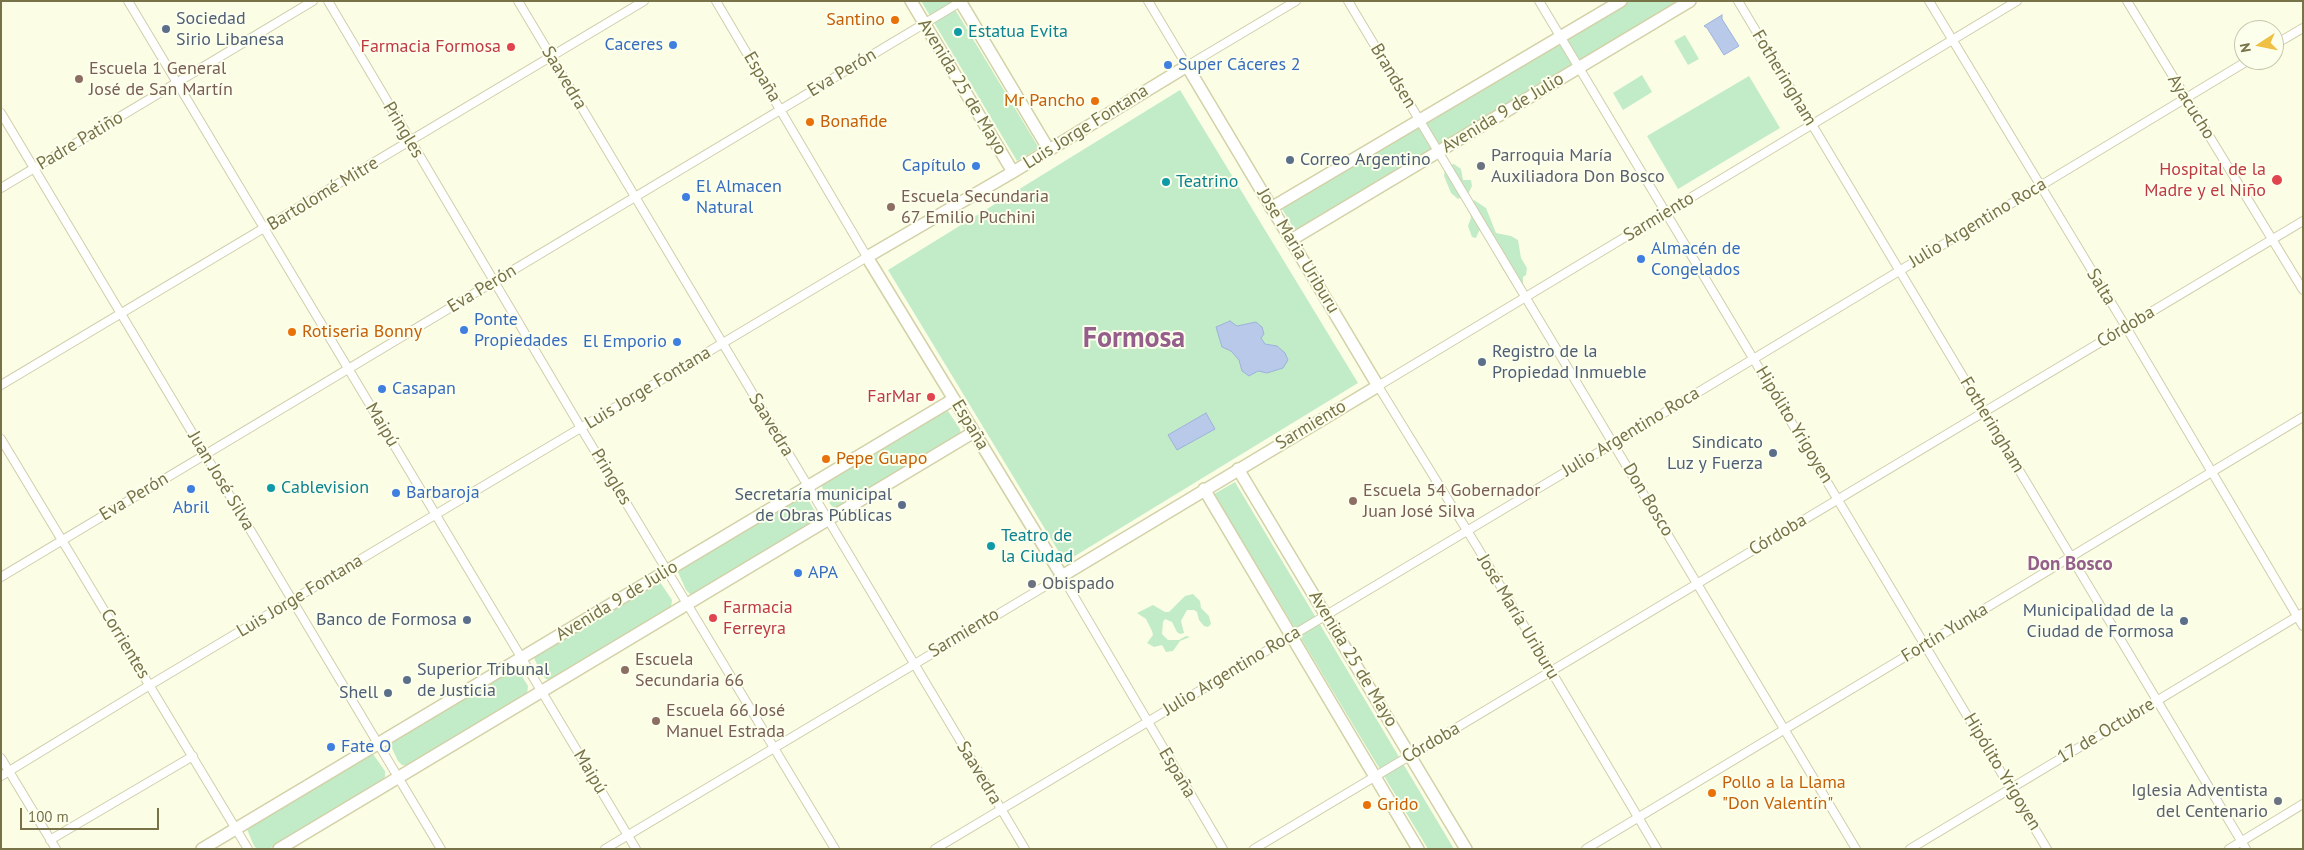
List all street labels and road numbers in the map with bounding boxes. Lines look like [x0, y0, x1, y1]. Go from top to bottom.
street label: Avenida 25 de Mayo [913, 15, 1011, 159]
street label: Fotheringham [1747, 26, 1821, 130]
street label: Brandsen [1365, 40, 1421, 112]
street label: Saavedra [537, 43, 591, 113]
street label: Eva Perón [804, 44, 880, 102]
street label: España [739, 48, 785, 106]
street label: Avenida 9 de Julio [1438, 68, 1568, 158]
street label: Ayacucho [2163, 70, 2219, 144]
street label: Luis Jorge Fontana [1020, 80, 1152, 174]
street label: Pringles [378, 98, 428, 162]
street label: Padre Patiño [33, 107, 127, 175]
street label: Bartolomé Mitre [264, 152, 382, 236]
street label: Julio Argentino Roca [1905, 173, 2051, 273]
street label: Jose Maria Uriburu [1252, 185, 1344, 317]
street label: Sarmiento [1620, 188, 1698, 246]
street label: Eva Perón [444, 260, 520, 318]
street label: Salta [2082, 265, 2120, 309]
street label: Córdoba [2093, 301, 2159, 353]
street label: Luis Jorge Fontana [581, 342, 715, 434]
street label: Hipólito Yrigoyen [1751, 363, 1837, 487]
street label: Fotheringham [1955, 373, 2029, 477]
street label: Julio Argentino Roca [1558, 382, 1704, 482]
street label: Saavedra [744, 390, 798, 460]
street label: España [947, 396, 993, 454]
street label: Sarmiento [1272, 396, 1350, 454]
street label: Maipú [361, 399, 403, 451]
street label: Juan José Silva [183, 427, 259, 535]
street label: Pringles [586, 445, 636, 509]
street label: Don Bosco [1618, 460, 1678, 540]
street label: Eva Perón [96, 468, 172, 526]
street label: Córdoba [1745, 509, 1811, 561]
street label: Luis Jorge Fontana [233, 550, 367, 642]
street label: José María Uriburu [1472, 551, 1564, 683]
street label: Avenida 9 de Julio [552, 556, 682, 646]
street label: Avenida 25 de Mayo [1304, 587, 1402, 731]
street label: Fortín Yunka [1898, 599, 1992, 667]
street label: Sarmiento [925, 604, 1003, 662]
street label: Corrientes [96, 605, 154, 683]
street label: Julio Argentino Roca [1159, 621, 1305, 721]
street label: 17 de Octubre [2054, 694, 2158, 768]
street label: Hipólito Yrigoyen [1959, 710, 2045, 834]
street label: Córdoba [1398, 718, 1464, 768]
street label: Saavedra [952, 738, 1006, 808]
street label: España [1154, 744, 1200, 802]
street label: Maipú [569, 746, 611, 798]

